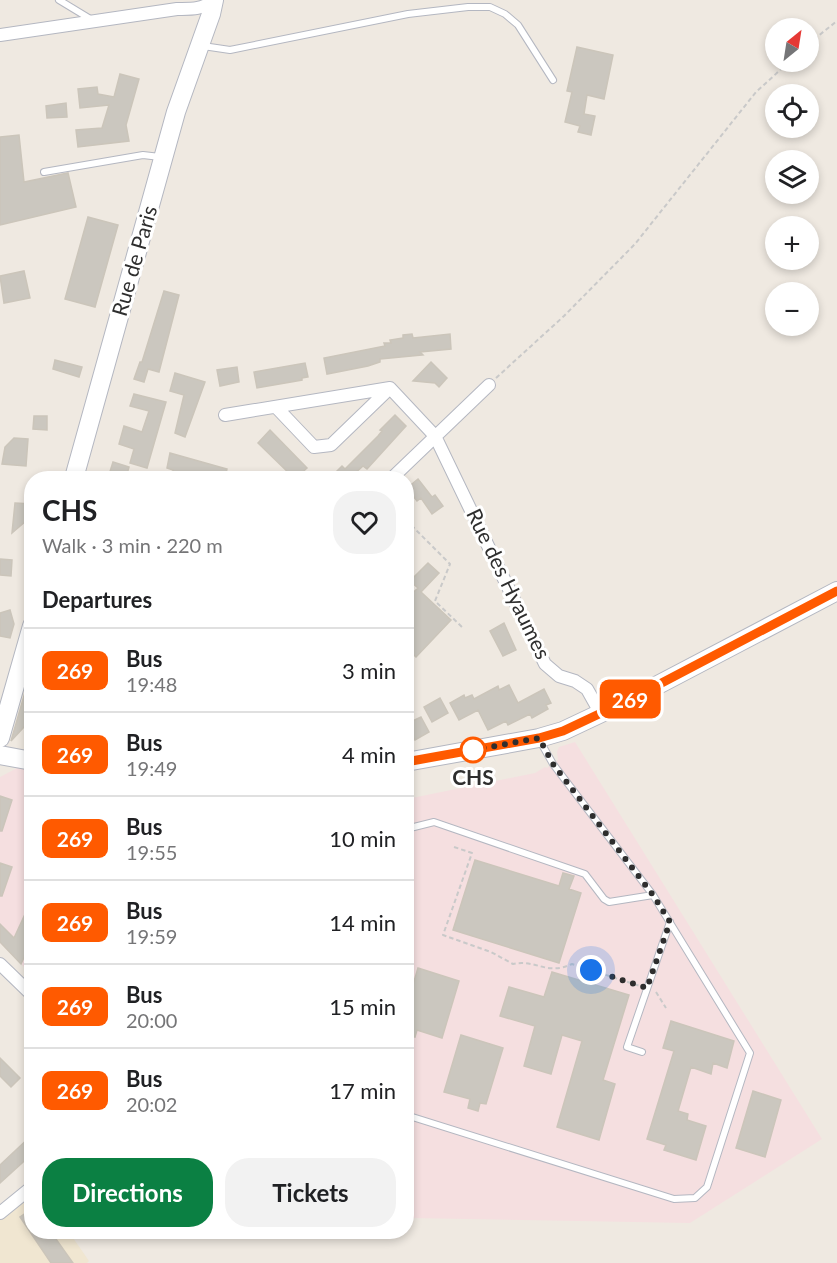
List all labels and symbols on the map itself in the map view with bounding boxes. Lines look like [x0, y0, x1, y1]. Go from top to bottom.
north arrow [765, 18, 819, 72]
street label: Rue de Paris [106, 203, 161, 319]
street label: Rue des Hyaumes [462, 504, 557, 663]
line badge: 269 [596, 680, 664, 718]
marker: CHS [460, 737, 486, 763]
place label: CHS [452, 764, 494, 789]
your location [576, 955, 606, 985]

